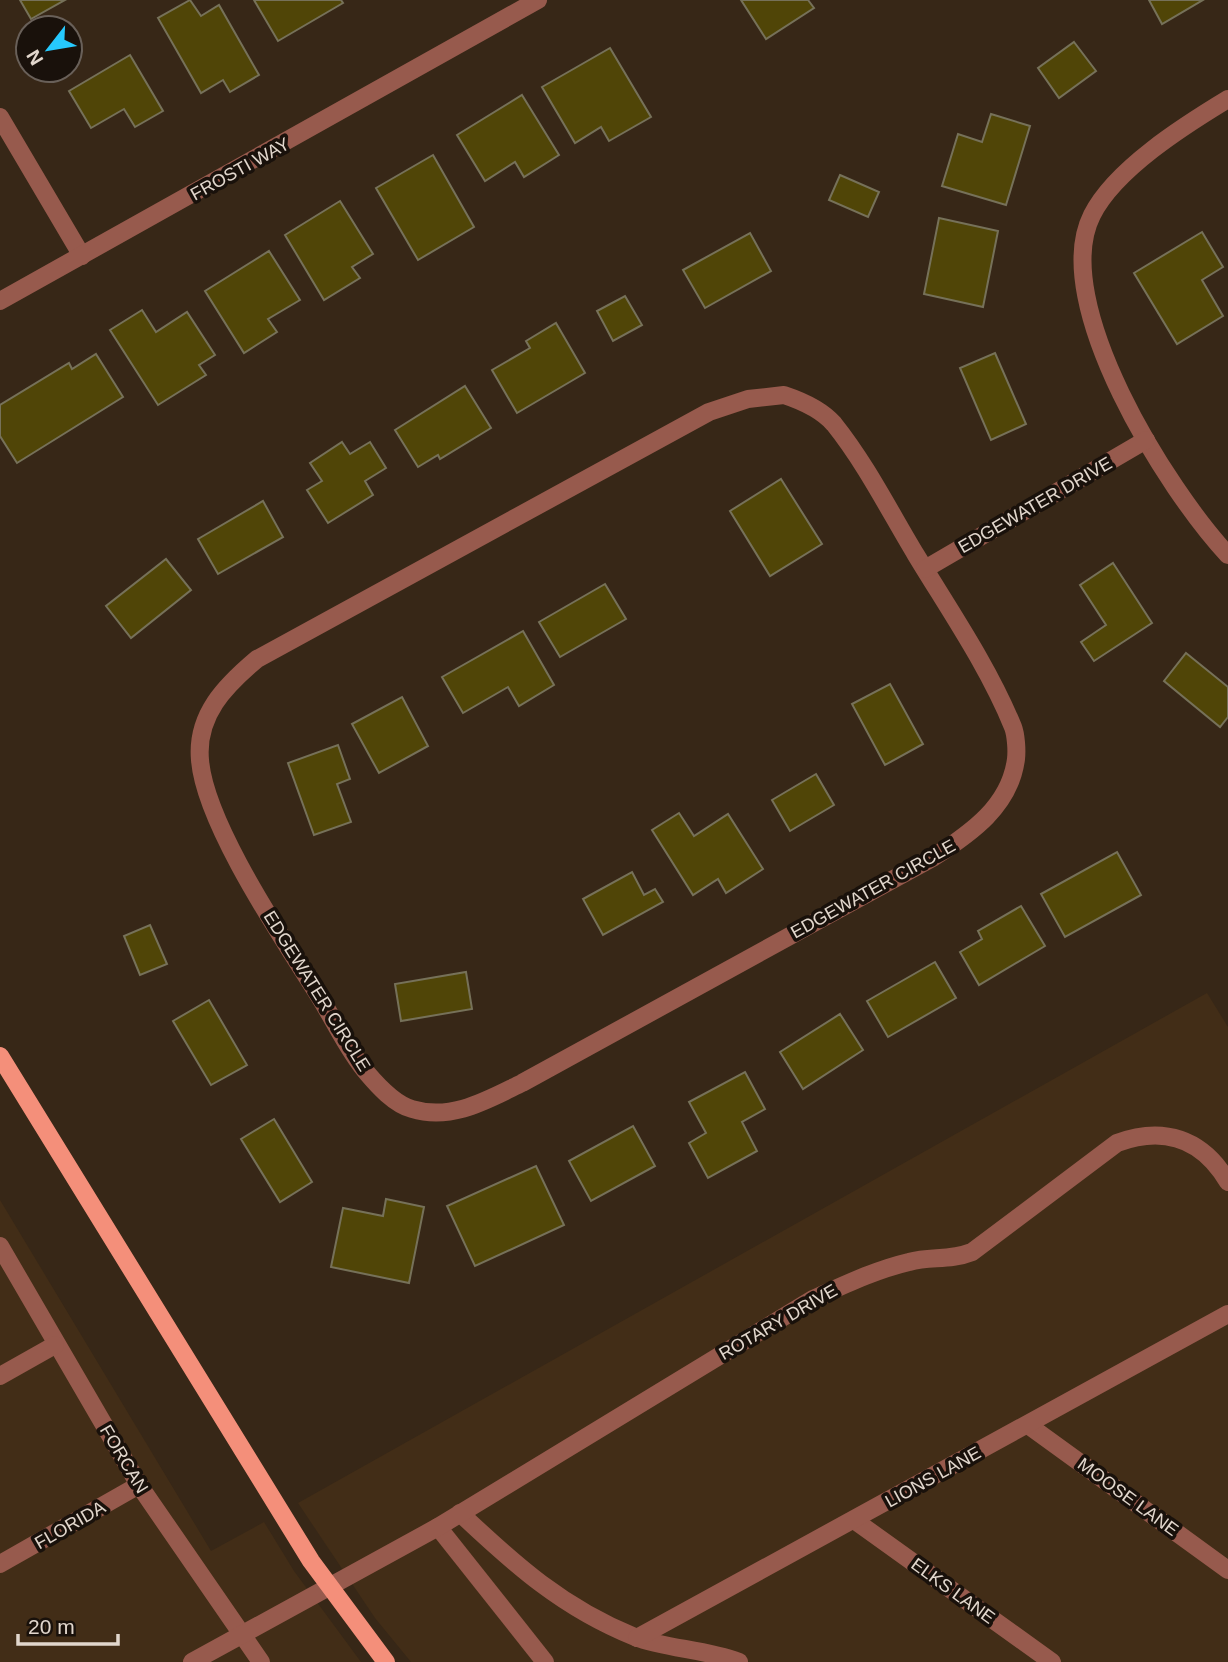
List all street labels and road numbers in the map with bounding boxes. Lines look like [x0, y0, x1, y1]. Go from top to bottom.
street label: FROSTI WAY [187, 134, 293, 204]
street label: EDGEWATER DRIVE [955, 453, 1115, 557]
street label: EDGEWATER CIRCLE [787, 835, 959, 943]
street label: EDGEWATER CIRCLE [259, 907, 375, 1075]
street label: ROTARY DRIVE [715, 1280, 841, 1364]
street label: FORCAN [96, 1421, 152, 1497]
street label: LIONS LANE [882, 1443, 984, 1511]
street label: MOOSE LANE [1074, 1454, 1182, 1540]
street label: FLORIDA [31, 1497, 109, 1553]
street label: ELKS LANE [907, 1554, 999, 1628]

